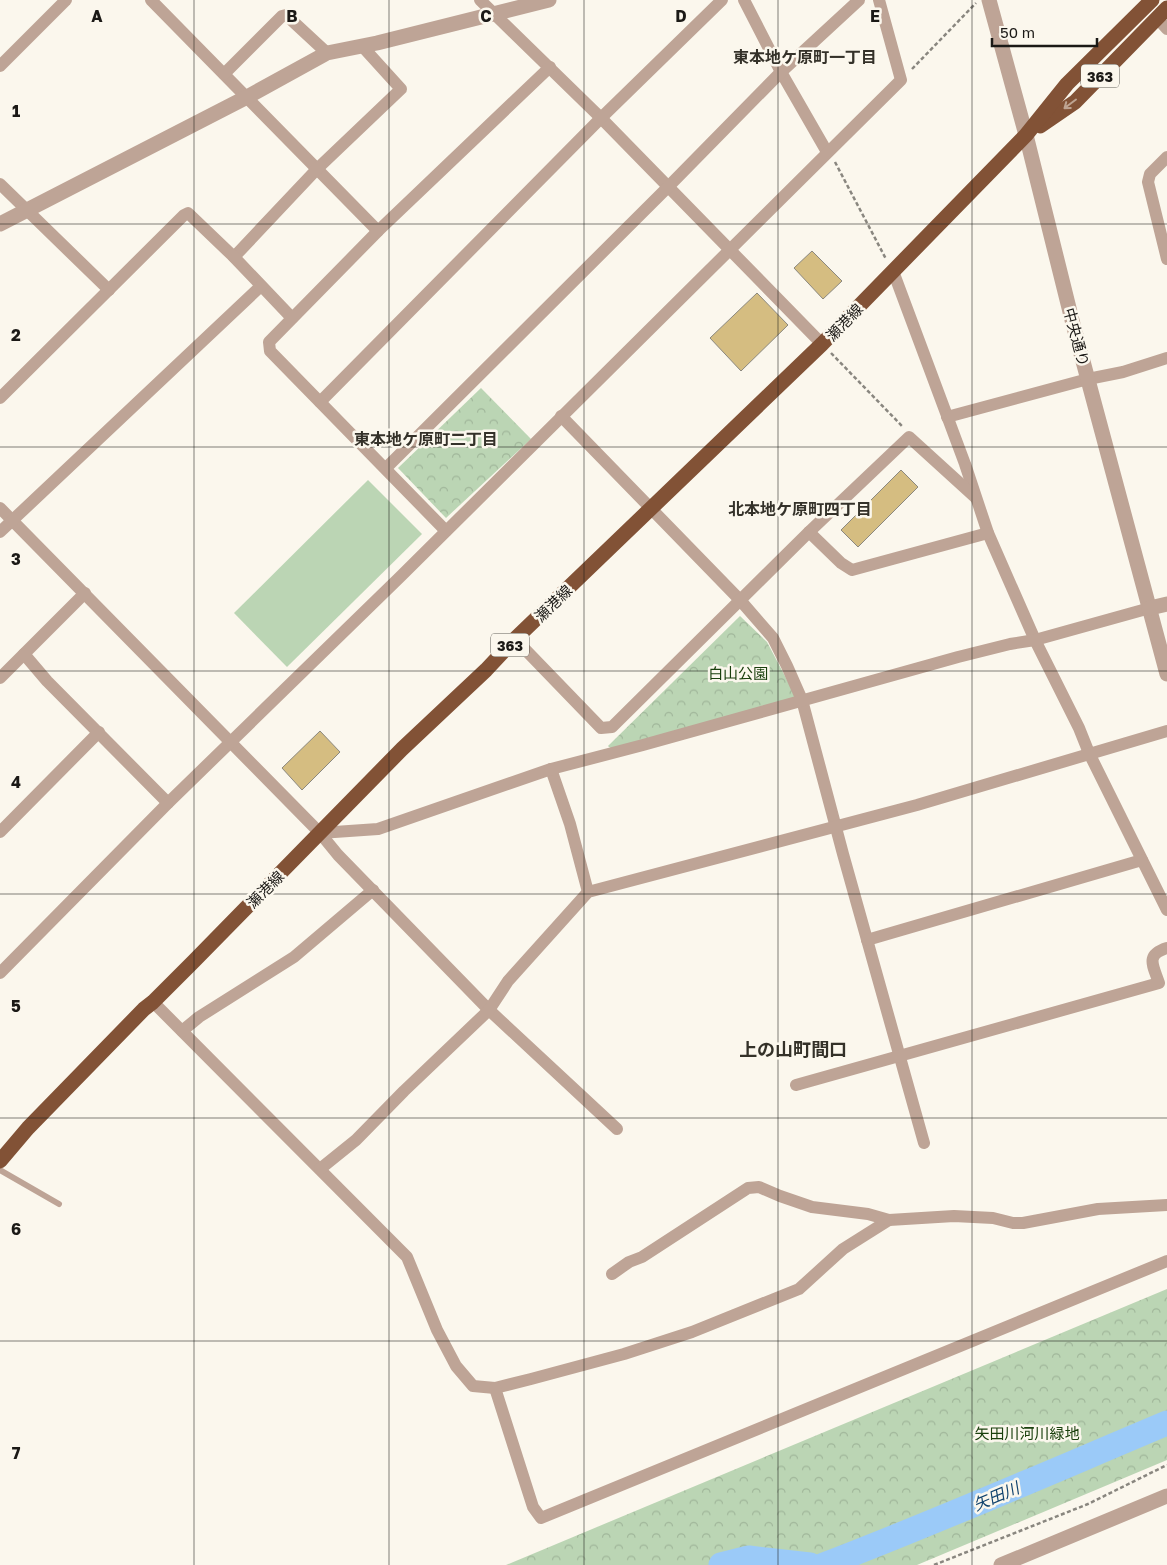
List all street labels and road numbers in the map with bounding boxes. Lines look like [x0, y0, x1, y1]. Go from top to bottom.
road number: 363 [1081, 64, 1119, 88]
street label: 瀬港線 [822, 300, 866, 344]
street label: 中央通り [1061, 306, 1093, 368]
street label: 瀬港線 [531, 581, 575, 625]
road number: 363 [491, 634, 529, 656]
street label: 瀬港線 [243, 867, 287, 911]

